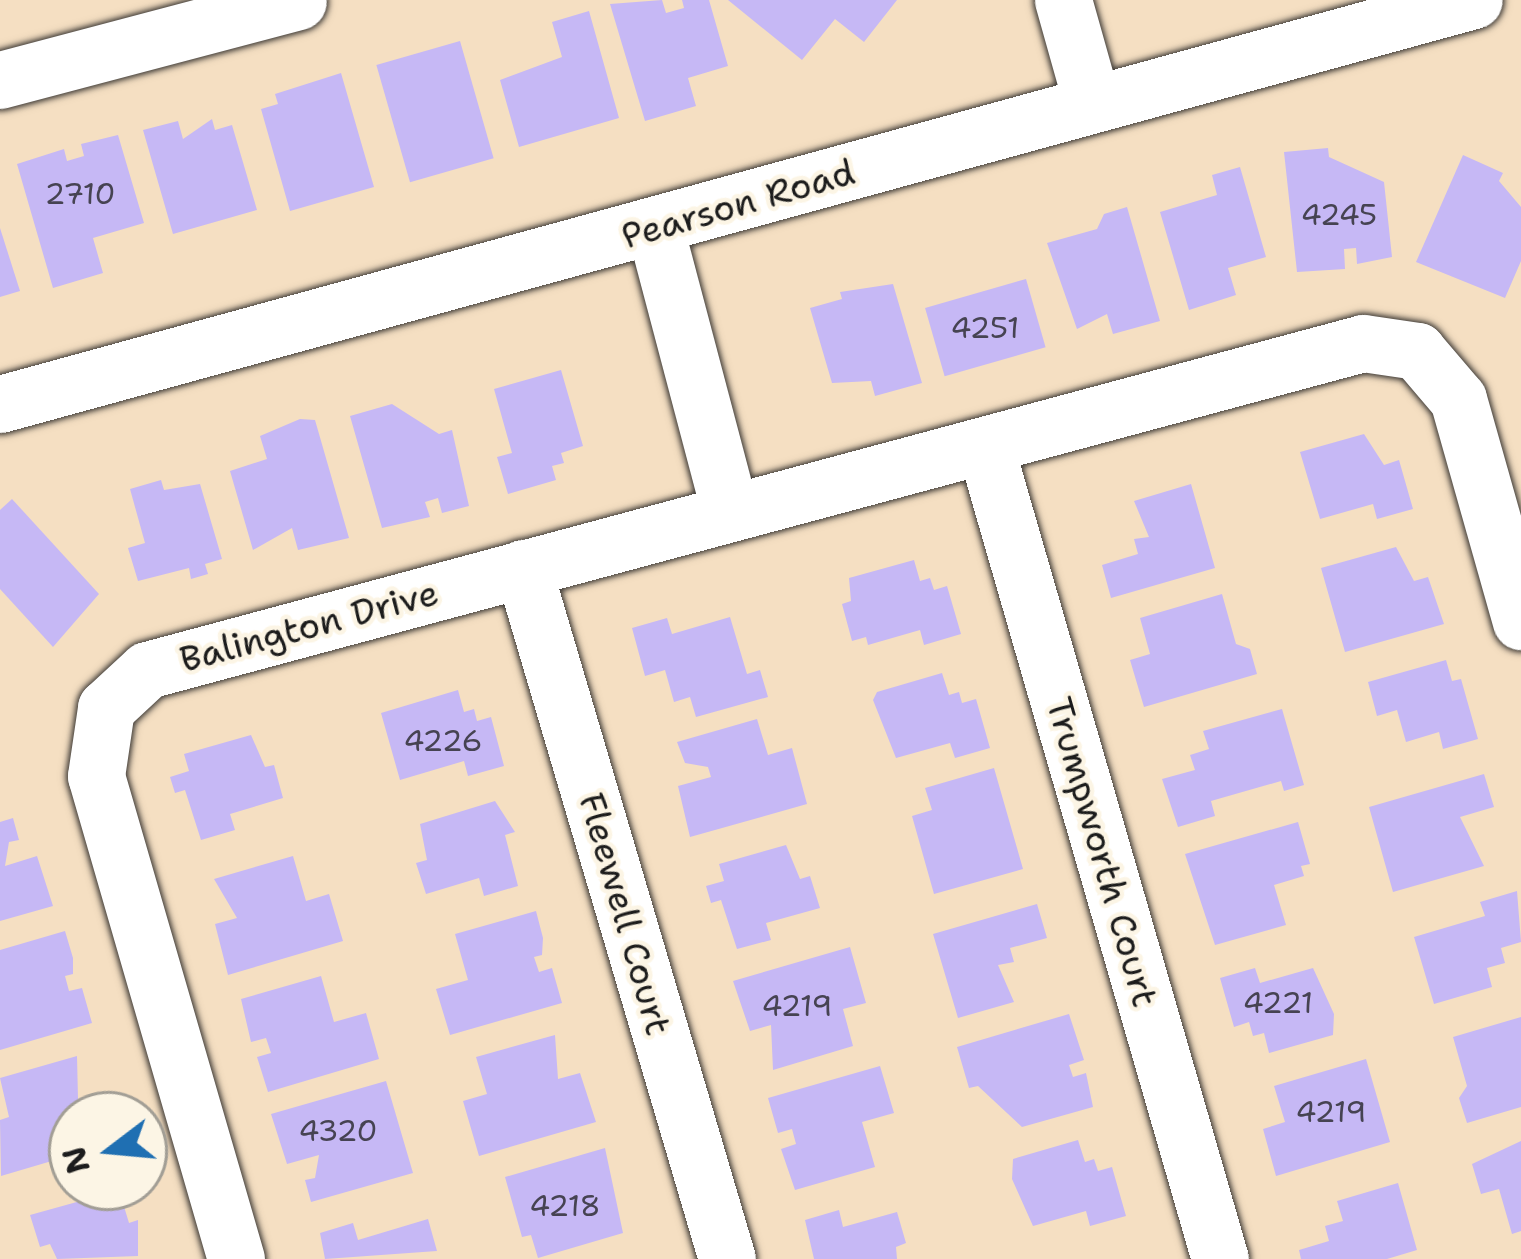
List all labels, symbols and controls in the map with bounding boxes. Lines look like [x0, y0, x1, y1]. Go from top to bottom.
street label: Pearson Road [616, 150, 860, 258]
house number: 2710 [44, 176, 116, 212]
house number: 4245 [1301, 197, 1377, 233]
house number: 4251 [951, 310, 1019, 346]
street label: Balington Drive [175, 571, 443, 681]
street label: Trumpworth Court [1037, 692, 1167, 1012]
house number: 4226 [403, 723, 483, 759]
street label: Fleewell Court [570, 788, 680, 1040]
house number: 4221 [1243, 985, 1313, 1021]
house number: 4219 [762, 988, 832, 1024]
north arrow [48, 1091, 168, 1211]
house number: 4219 [1296, 1094, 1366, 1130]
house number: 4320 [299, 1113, 377, 1149]
text: N [51, 1141, 101, 1179]
house number: 4218 [529, 1188, 601, 1224]

